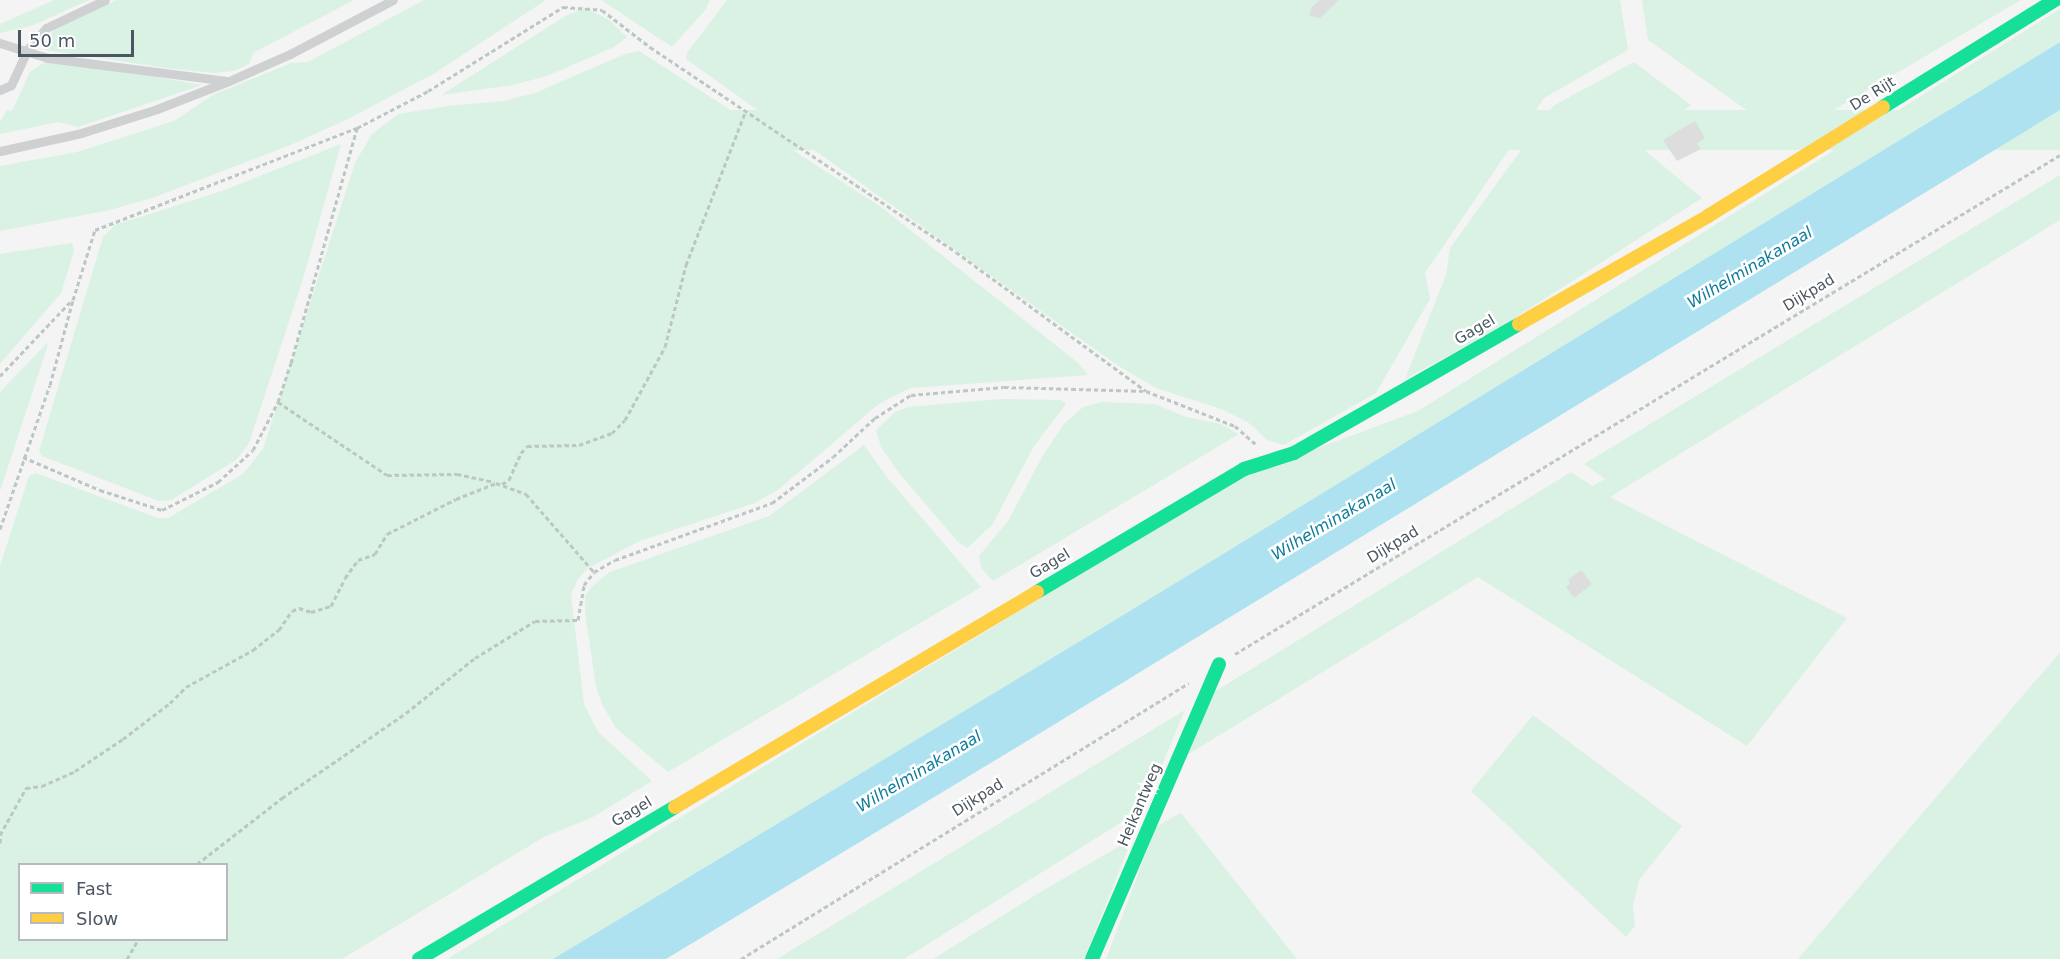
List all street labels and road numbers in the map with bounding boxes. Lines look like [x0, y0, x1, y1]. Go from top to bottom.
street label: De Rijt [1847, 73, 1899, 115]
street label: Dijkpad [1780, 271, 1838, 315]
street label: Gagel [1452, 311, 1498, 349]
street label: Dijkpad [1364, 523, 1422, 567]
street label: Gagel [1027, 545, 1073, 583]
street label: Heikantweg [1114, 761, 1166, 849]
street label: Dijkpad [949, 775, 1007, 821]
street label: Gagel [609, 793, 655, 831]

